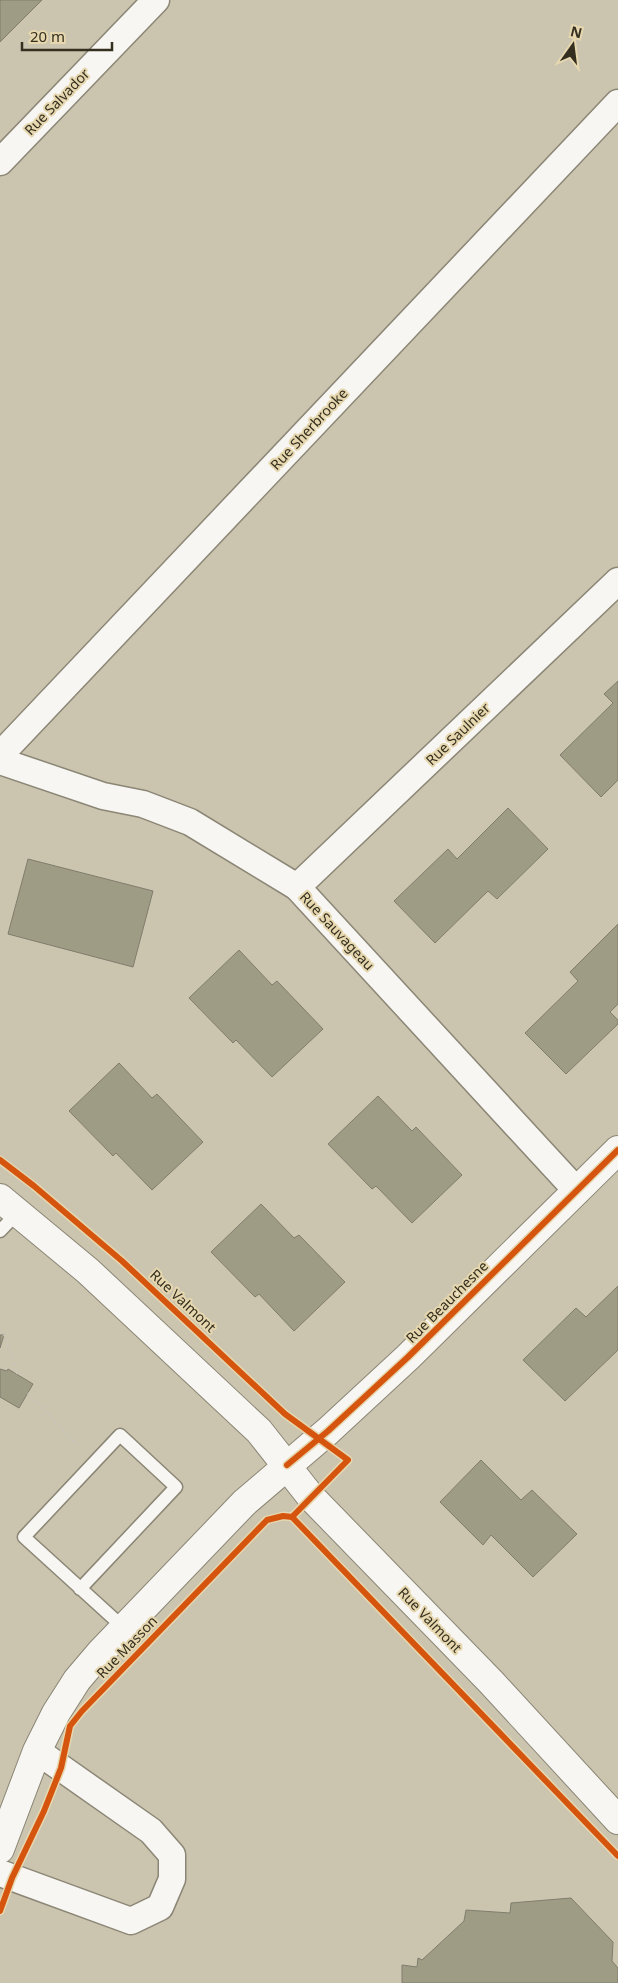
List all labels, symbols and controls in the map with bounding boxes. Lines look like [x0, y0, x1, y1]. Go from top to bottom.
scale bar [22, 20, 112, 52]
north arrow [548, 20, 598, 70]
text: N [568, 21, 584, 42]
text: 20 m [30, 26, 65, 46]
street label: Rue Salvador [20, 64, 93, 139]
street label: Rue Sherbrooke [266, 384, 352, 474]
street label: Rue Saulnier [421, 698, 494, 769]
street label: Rue Sauvageau [296, 887, 379, 974]
street label: Rue Beauchesne [401, 1256, 492, 1347]
street label: Rue Valmont [146, 1265, 220, 1336]
street label: Rue Valmont [394, 1583, 466, 1656]
street label: Rue Masson [92, 1611, 161, 1682]

